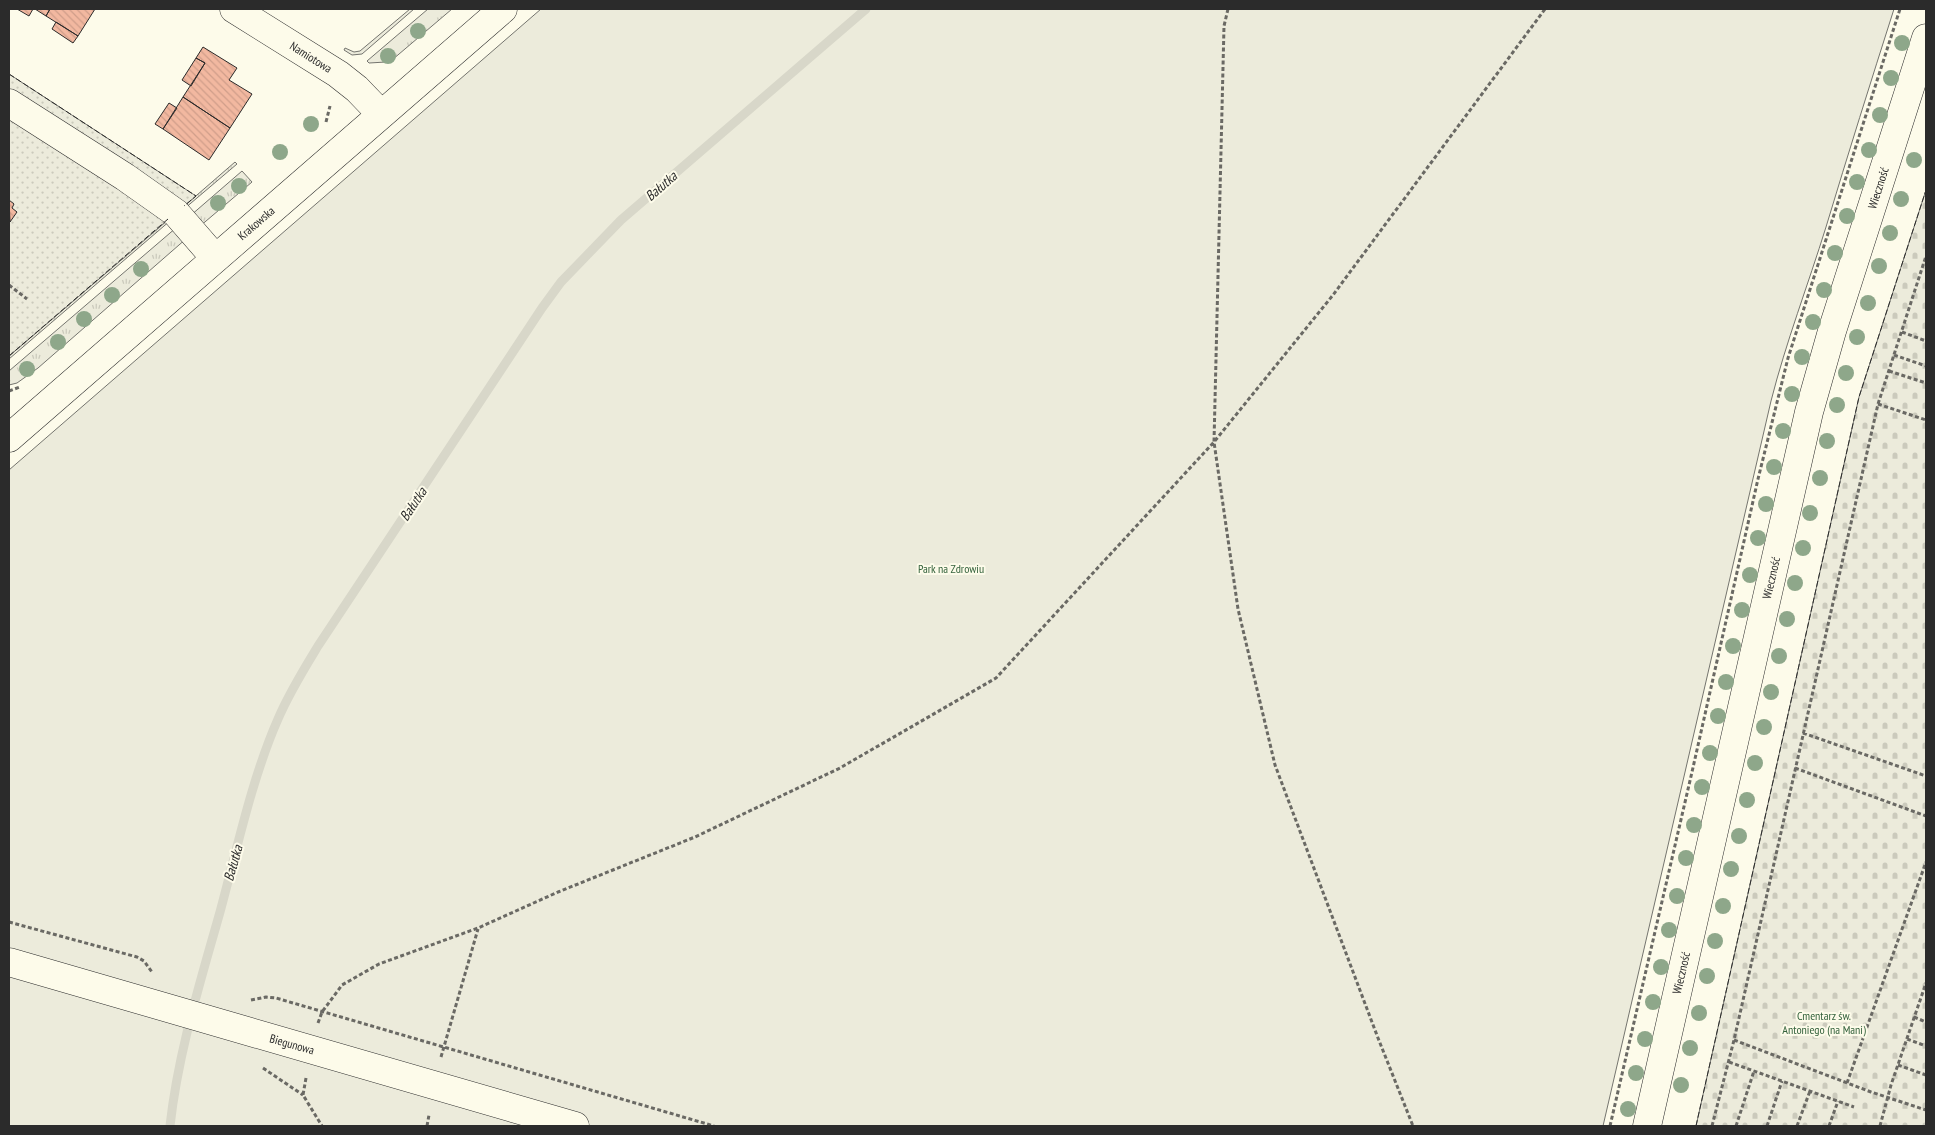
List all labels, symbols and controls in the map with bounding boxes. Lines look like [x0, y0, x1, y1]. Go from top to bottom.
street label: Namiotowa [287, 38, 335, 76]
street label: Wieczność [1864, 165, 1892, 211]
water label: Bałutka [641, 166, 682, 205]
street label: Krakowska [234, 203, 278, 243]
water label: Bałutka [395, 483, 431, 524]
street label: Wieczność [1759, 555, 1783, 601]
park label: Park na Zdrowiu [918, 561, 984, 576]
water label: Bałutka [219, 842, 247, 883]
street label: Wieczność [1669, 950, 1693, 996]
park label: Cmentarz św. Antoniego (na Mani) [1782, 1008, 1866, 1037]
street label: Biegunowa [268, 1030, 316, 1058]

